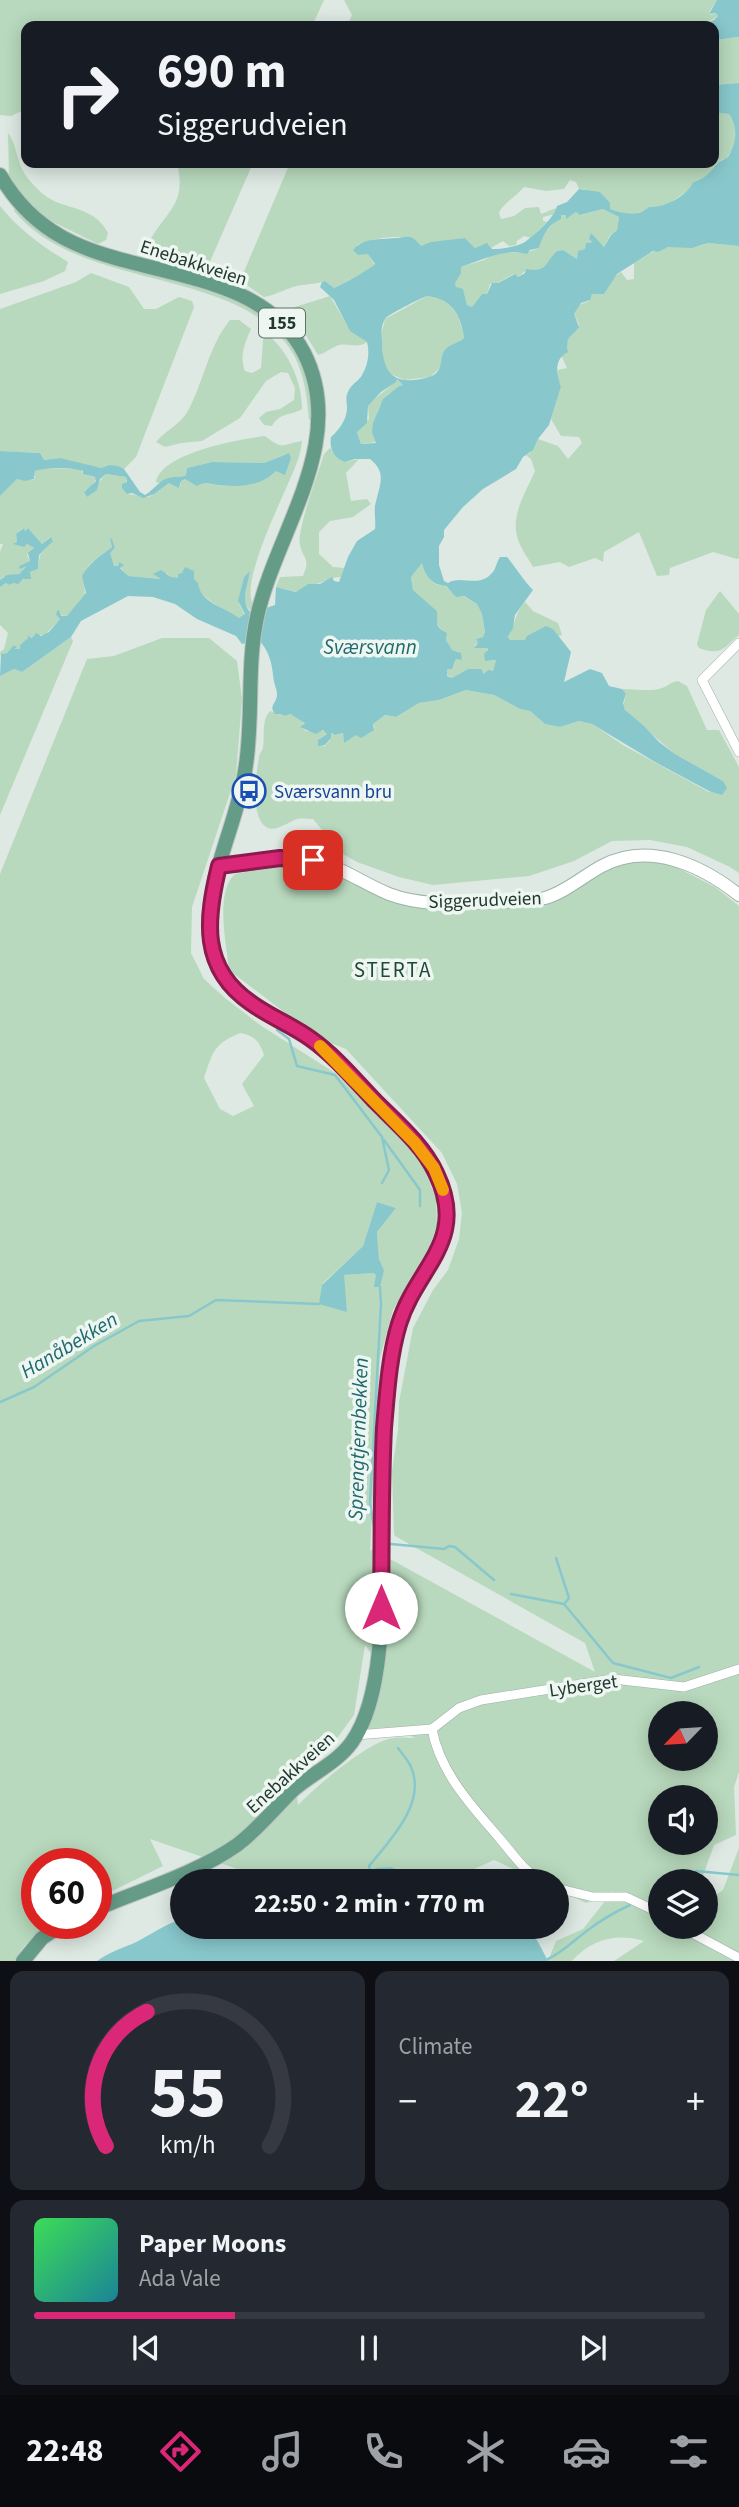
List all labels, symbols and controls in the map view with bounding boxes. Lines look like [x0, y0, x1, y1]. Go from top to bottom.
text: 690 m [157, 37, 286, 107]
icon: right [42, 49, 133, 140]
text: Siggerudveien [157, 102, 348, 148]
street label: Enebakkveien [136, 233, 251, 293]
road number: 155 [259, 309, 305, 338]
water label: Sværsvann [323, 632, 417, 662]
bus stop icon: Sværsvann bru [230, 772, 268, 810]
place label: Sværsvann bru [274, 779, 392, 806]
pin [283, 830, 343, 890]
icon: arrive [294, 841, 332, 879]
street label: Siggerudveien [428, 885, 542, 916]
district label: STERTA [354, 955, 432, 985]
water label: Hanåbekken [15, 1304, 123, 1386]
water label: Sprengtjernbekken [340, 1357, 376, 1521]
position arrow [344, 1571, 418, 1645]
street label: Lyberget [547, 1668, 620, 1705]
north arrow [648, 1701, 718, 1771]
map controls [648, 1701, 718, 1939]
street label: Enebakkveien [241, 1726, 341, 1820]
button: sound [648, 1785, 718, 1855]
speed limit sign: 60 [21, 1848, 112, 1939]
button: layers [648, 1869, 718, 1939]
text: 22:50 · 2 min · 770 m [254, 1885, 485, 1922]
text: Climate [399, 2030, 472, 2063]
text: 55 [149, 2042, 226, 2146]
text: 22° [515, 2064, 589, 2138]
text: − [399, 2075, 417, 2129]
text: + [686, 2075, 705, 2129]
text: km/h [160, 2127, 215, 2163]
text: Paper Moons [139, 2225, 286, 2262]
text: Ada Vale [139, 2262, 221, 2295]
icon: previous [127, 2329, 165, 2367]
icon: pause [350, 2329, 388, 2367]
icon: next [574, 2329, 612, 2367]
icon: directions [156, 2427, 205, 2476]
icon: music [258, 2427, 307, 2476]
icon: phone [359, 2427, 408, 2476]
icon: climate [461, 2427, 510, 2476]
icon: car [562, 2427, 611, 2476]
icon: filters [664, 2427, 713, 2476]
text: 22:48 [26, 2428, 103, 2474]

